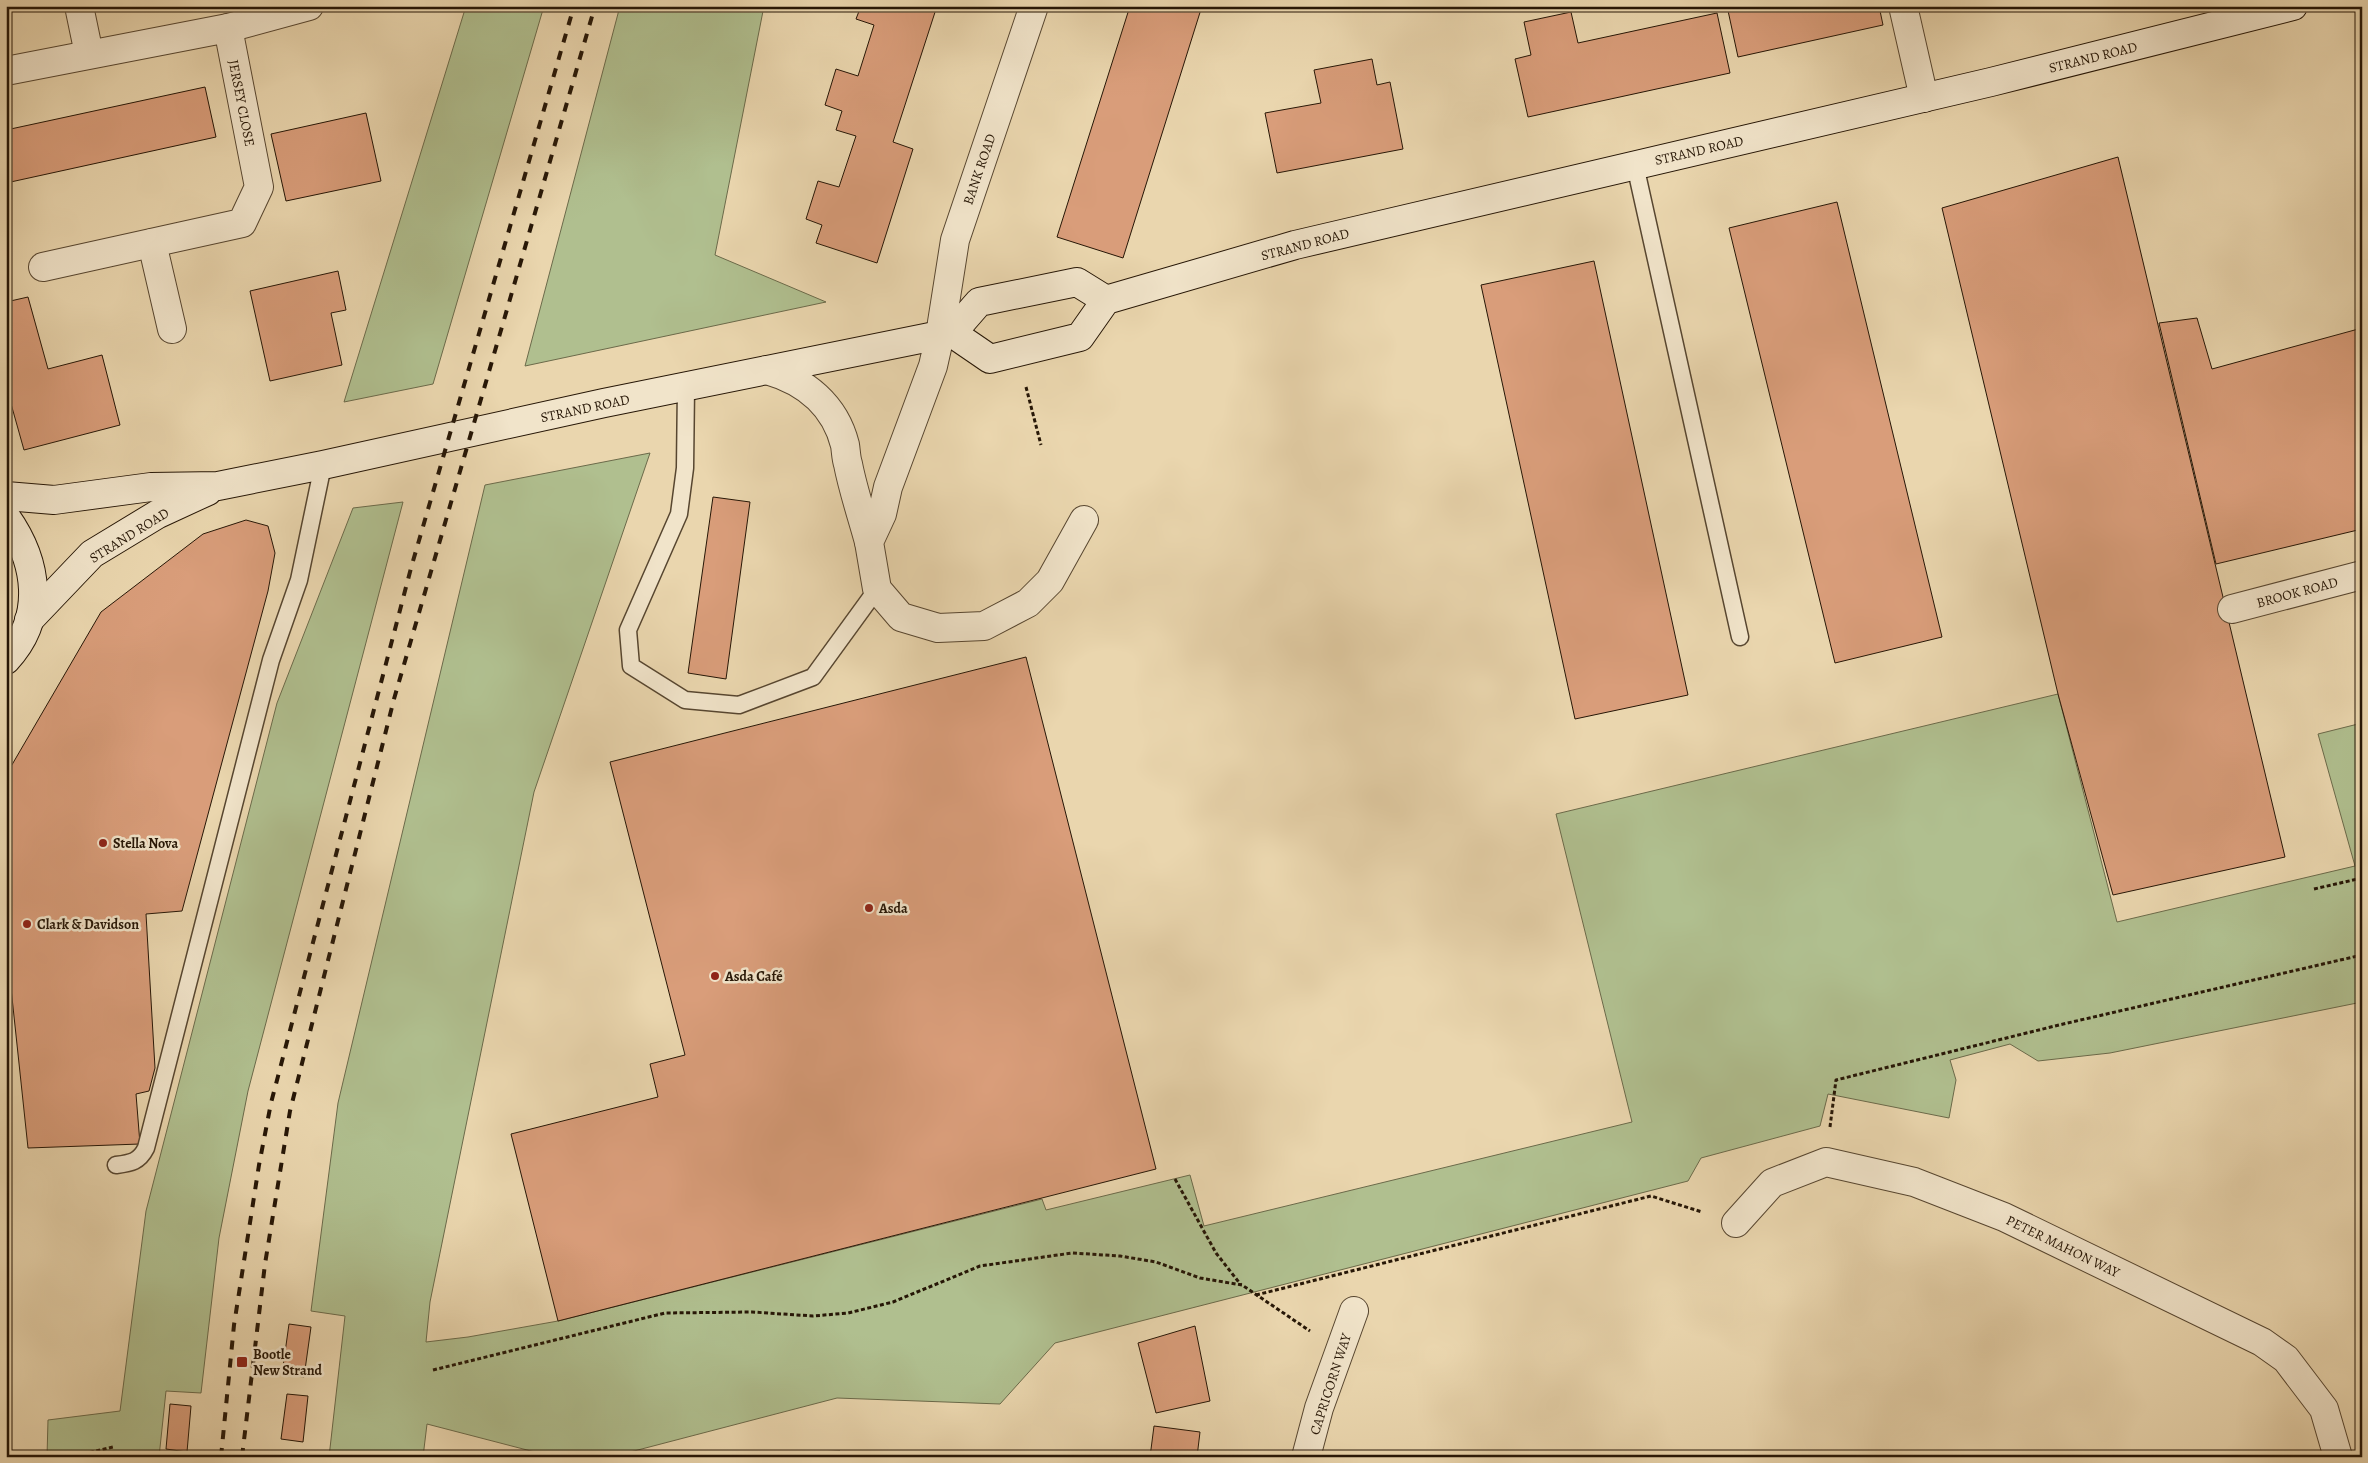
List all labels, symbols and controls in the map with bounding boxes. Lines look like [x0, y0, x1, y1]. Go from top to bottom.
street label: STRAND ROAD [2047, 37, 2139, 78]
street label: JERSEY CLOSE [224, 58, 259, 148]
street label: BANK ROAD [958, 131, 1001, 207]
street label: STRAND ROAD [1653, 131, 1745, 170]
street label: STRAND ROAD [1259, 224, 1351, 265]
street label: STRAND ROAD [539, 390, 631, 427]
street label: STRAND ROAD [86, 503, 173, 567]
street label: BROOK ROAD [2254, 572, 2340, 612]
place label: Stella Nova [113, 834, 178, 853]
marker: Stella Nova [97, 837, 109, 849]
place label: Asda [878, 899, 908, 918]
marker: Asda [863, 902, 875, 914]
place label: Clark & Davidson [37, 915, 139, 934]
marker: Clark & Davidson [21, 918, 33, 930]
place label: Asda Café [724, 967, 783, 986]
marker: Asda Café [709, 970, 721, 982]
street label: PETER MAHON WAY [2003, 1211, 2123, 1282]
street label: CAPRICORN WAY [1305, 1331, 1356, 1437]
place label: Bootle New Strand [253, 1345, 323, 1380]
marker: Bootle New Strand [235, 1355, 249, 1369]

